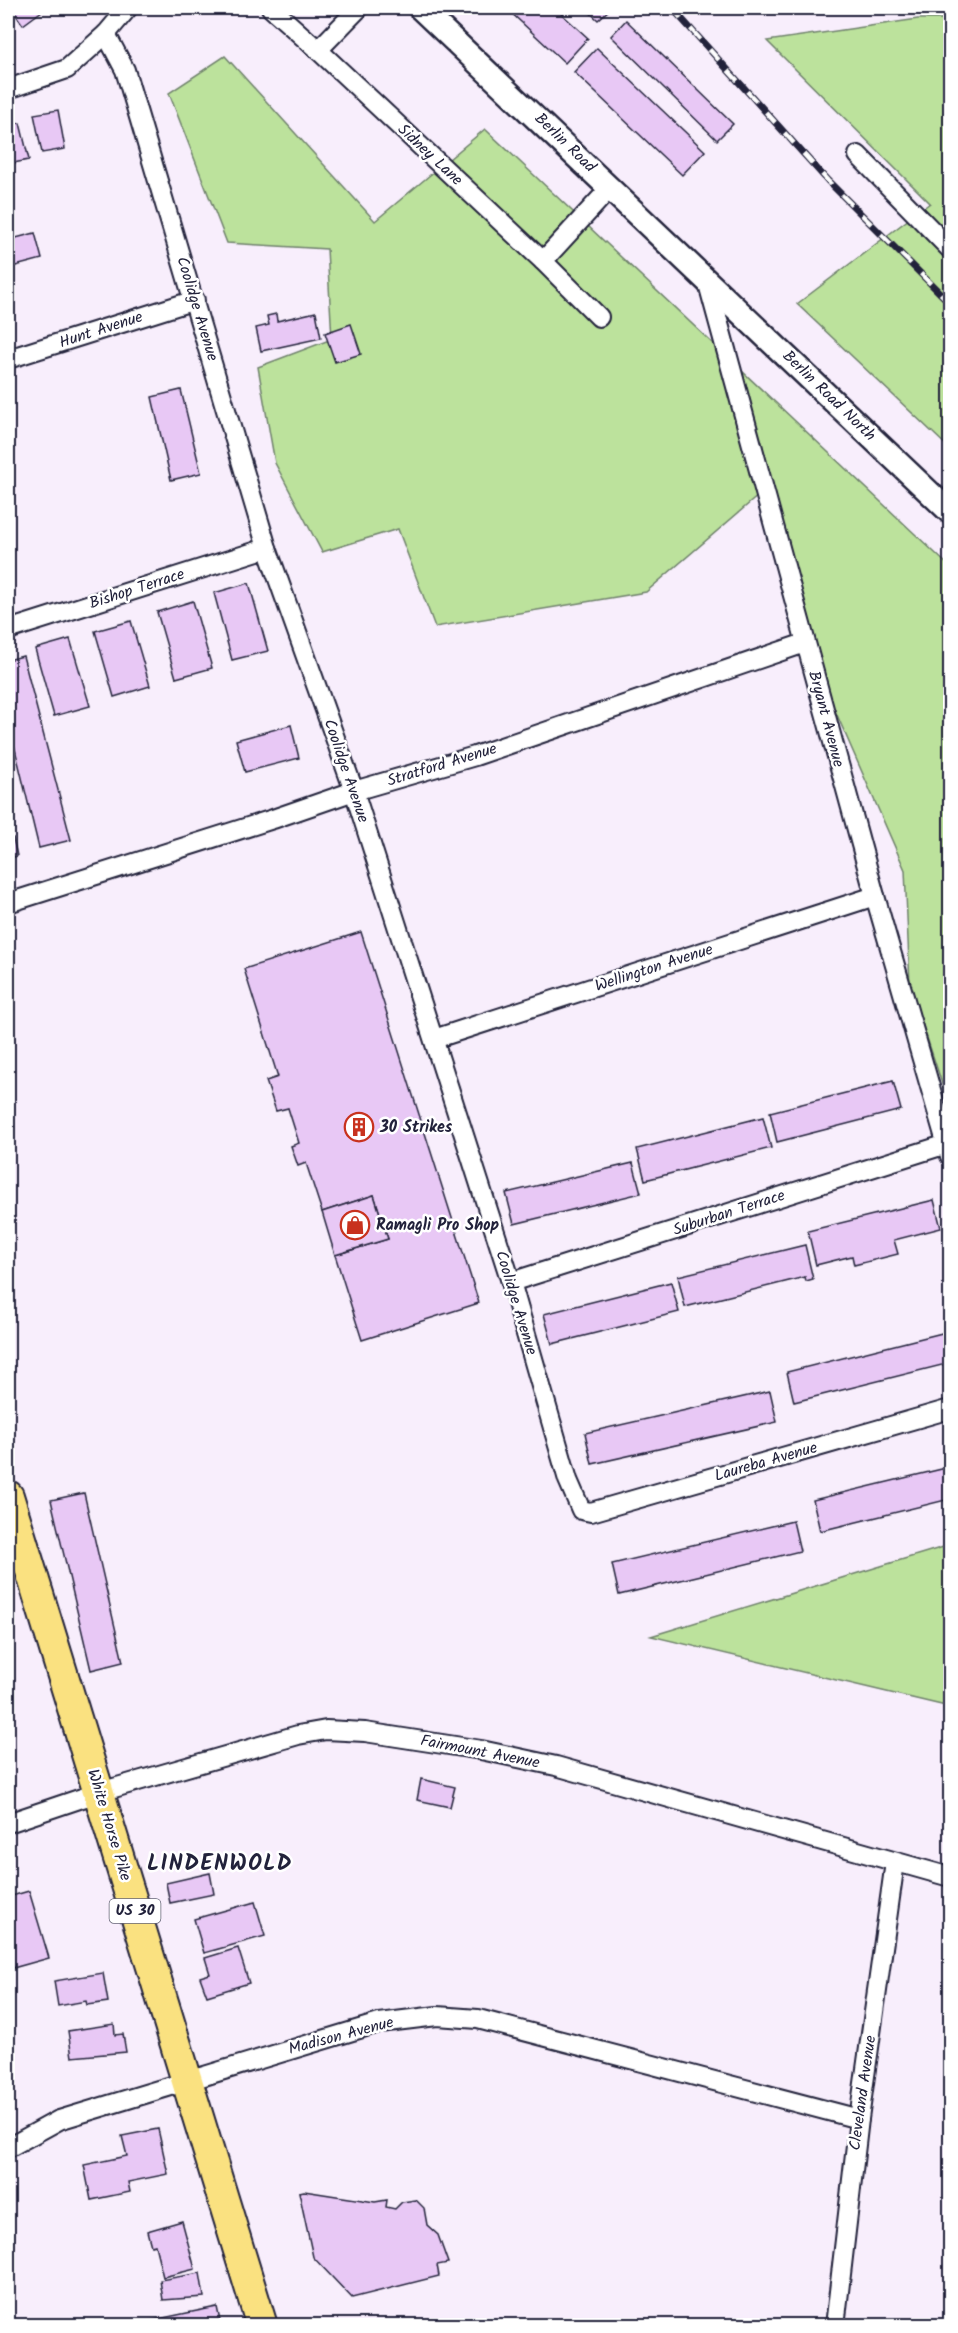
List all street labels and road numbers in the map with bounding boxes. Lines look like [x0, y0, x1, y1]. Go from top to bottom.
street label: Berlin Road [528, 107, 602, 180]
street label: Sidney Lane [392, 118, 468, 192]
street label: Coolidge Avenue [169, 254, 225, 364]
street label: Hunt Avenue [56, 305, 146, 355]
street label: Berlin Road North [776, 345, 882, 447]
street label: Bishop Terrace [86, 562, 188, 616]
street label: Bryant Avenue [801, 668, 851, 770]
street label: Coolidge Avenue [317, 716, 375, 826]
street label: Stratford Avenue [384, 736, 500, 794]
street label: Wellington Avenue [592, 937, 716, 999]
street label: Suburban Terrace [670, 1183, 788, 1243]
street label: Coolidge Avenue [488, 1248, 544, 1358]
street label: Laureba Avenue [712, 1435, 820, 1489]
street label: Fairmount Avenue [418, 1728, 542, 1776]
street label: White Horse Pike [80, 1766, 138, 1884]
road number: US 30 [110, 1899, 160, 1923]
street label: Madison Avenue [286, 2010, 396, 2062]
street label: Cleveland Avenue [843, 2034, 883, 2152]

